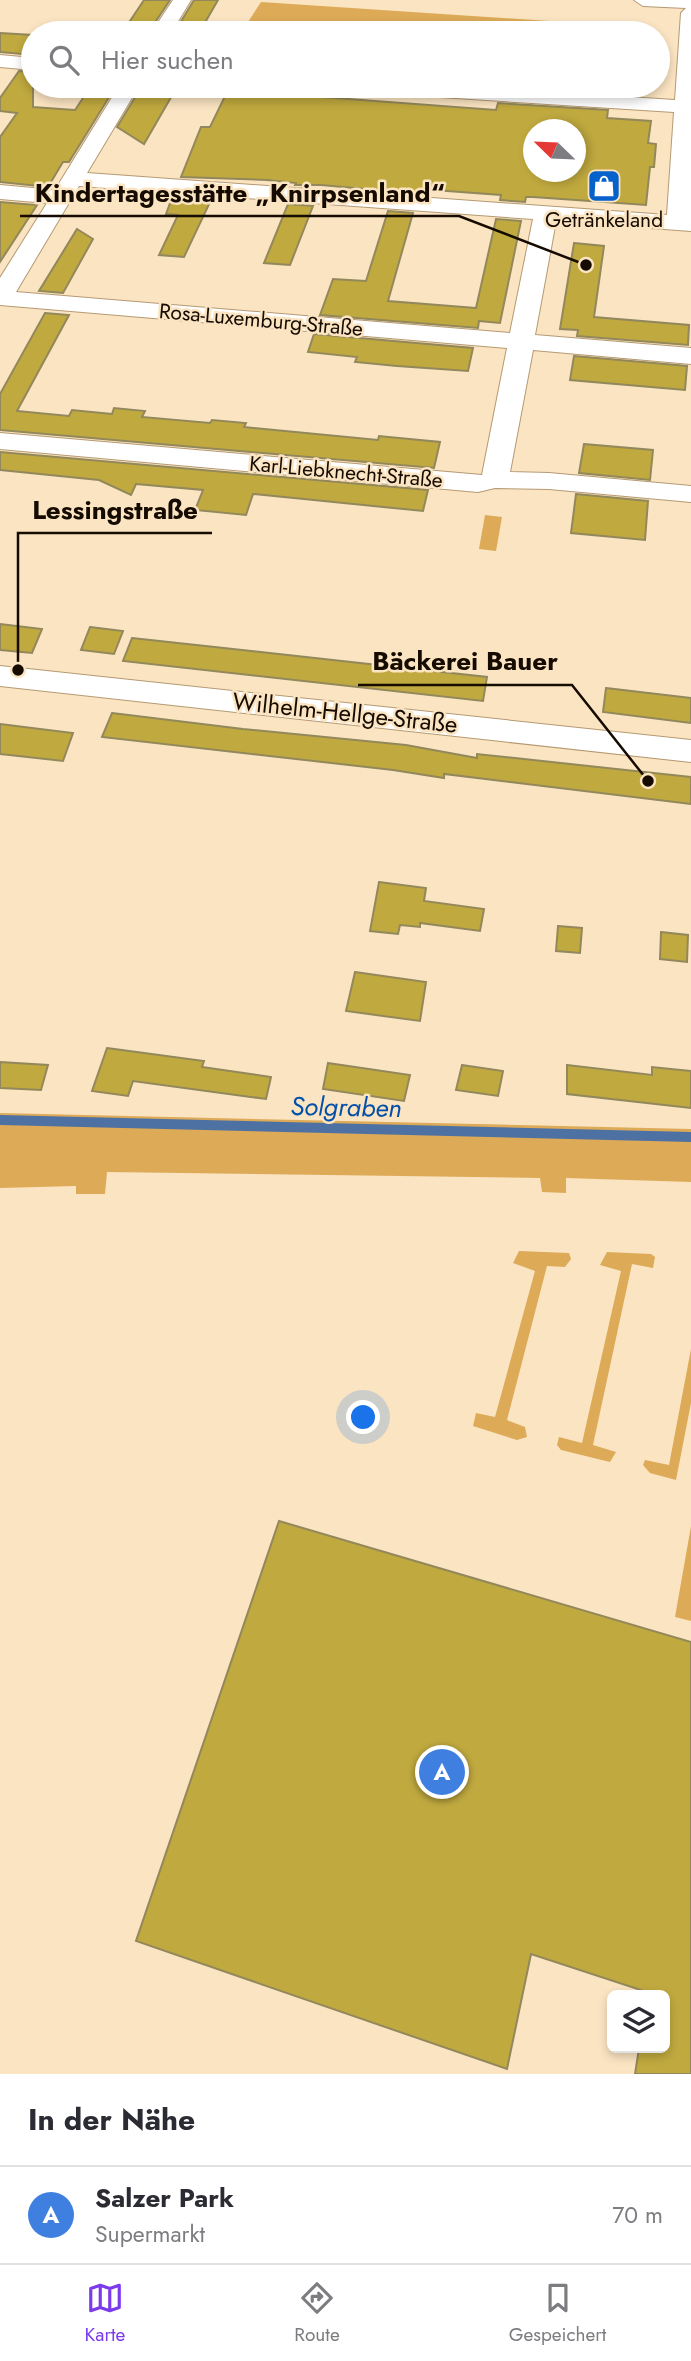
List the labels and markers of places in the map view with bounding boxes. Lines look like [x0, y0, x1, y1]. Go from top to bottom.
shop icon: Getränkeland [585, 167, 623, 205]
callout: Kindertagesstätte „Knirpsenland“ [20, 169, 459, 216]
place label: Getränkeland [545, 205, 663, 235]
callout: Lessingstraße [18, 486, 212, 533]
callout: Bäckerei Bauer [358, 638, 572, 685]
pin: A [419, 1746, 465, 1798]

